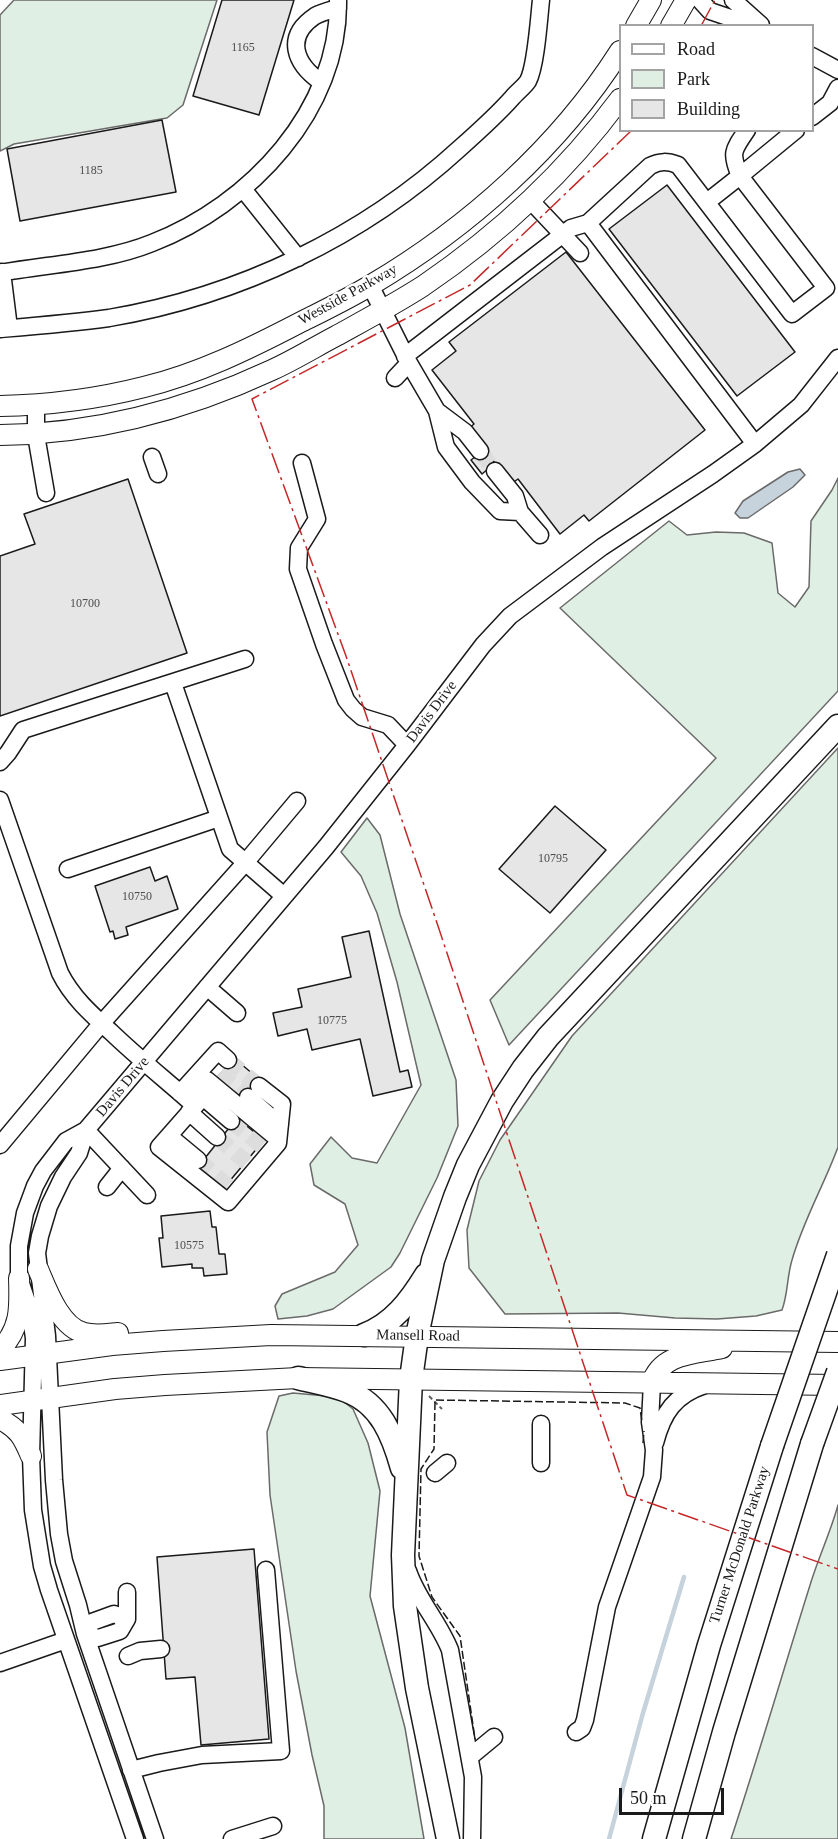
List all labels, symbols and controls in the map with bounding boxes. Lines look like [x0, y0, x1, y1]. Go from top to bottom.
legend [619, 24, 814, 132]
text: Road [677, 39, 715, 59]
house number: 1165 [231, 41, 255, 55]
text: Park [677, 69, 710, 89]
text: Building [677, 99, 740, 119]
house number: 1185 [79, 164, 103, 178]
street label: Westside Parkway [296, 260, 400, 330]
house number: 10700 [70, 597, 100, 611]
street label: Davis Drive [403, 677, 461, 747]
house number: 10795 [538, 852, 568, 866]
house number: 10750 [122, 890, 152, 904]
house number: 10775 [317, 1014, 347, 1028]
street label: Davis Drive [93, 1053, 153, 1121]
house number: 10575 [174, 1239, 204, 1253]
street label: Mansell Road [376, 1326, 460, 1346]
street label: Turner McDonald Parkway [706, 1464, 774, 1626]
scale bar [622, 1776, 727, 1814]
text: 50 m [630, 1788, 667, 1808]

